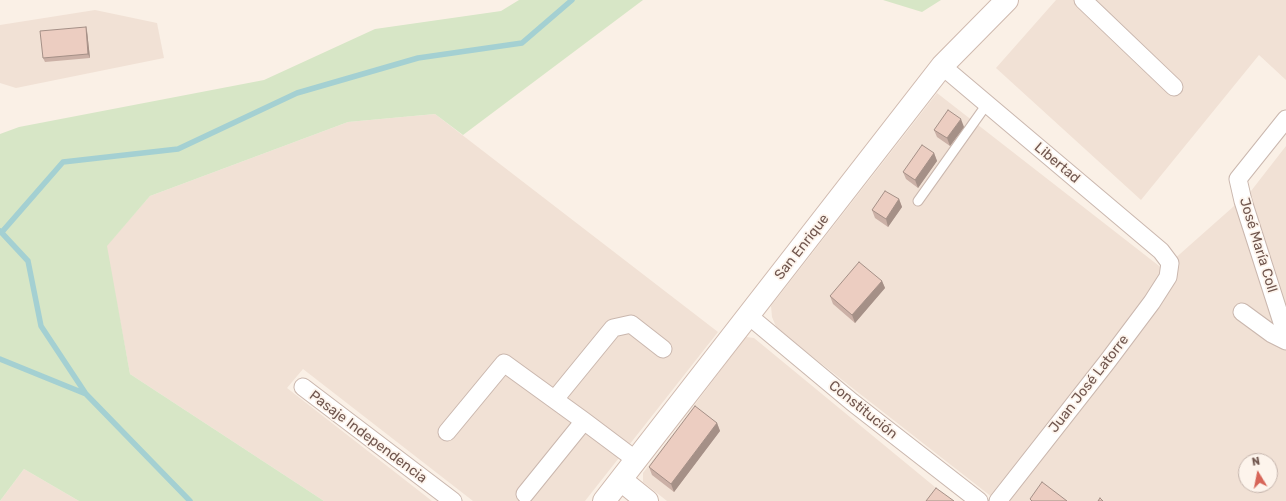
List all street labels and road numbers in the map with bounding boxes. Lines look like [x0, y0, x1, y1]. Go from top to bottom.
street label: Libertad [1031, 139, 1083, 187]
street label: José María Coll [1236, 196, 1280, 294]
street label: San Enrique [771, 211, 833, 283]
street label: Juan José Latorre [1046, 332, 1132, 436]
street label: Constitución [825, 377, 901, 443]
street label: Pasaje Independencia [306, 387, 430, 487]

